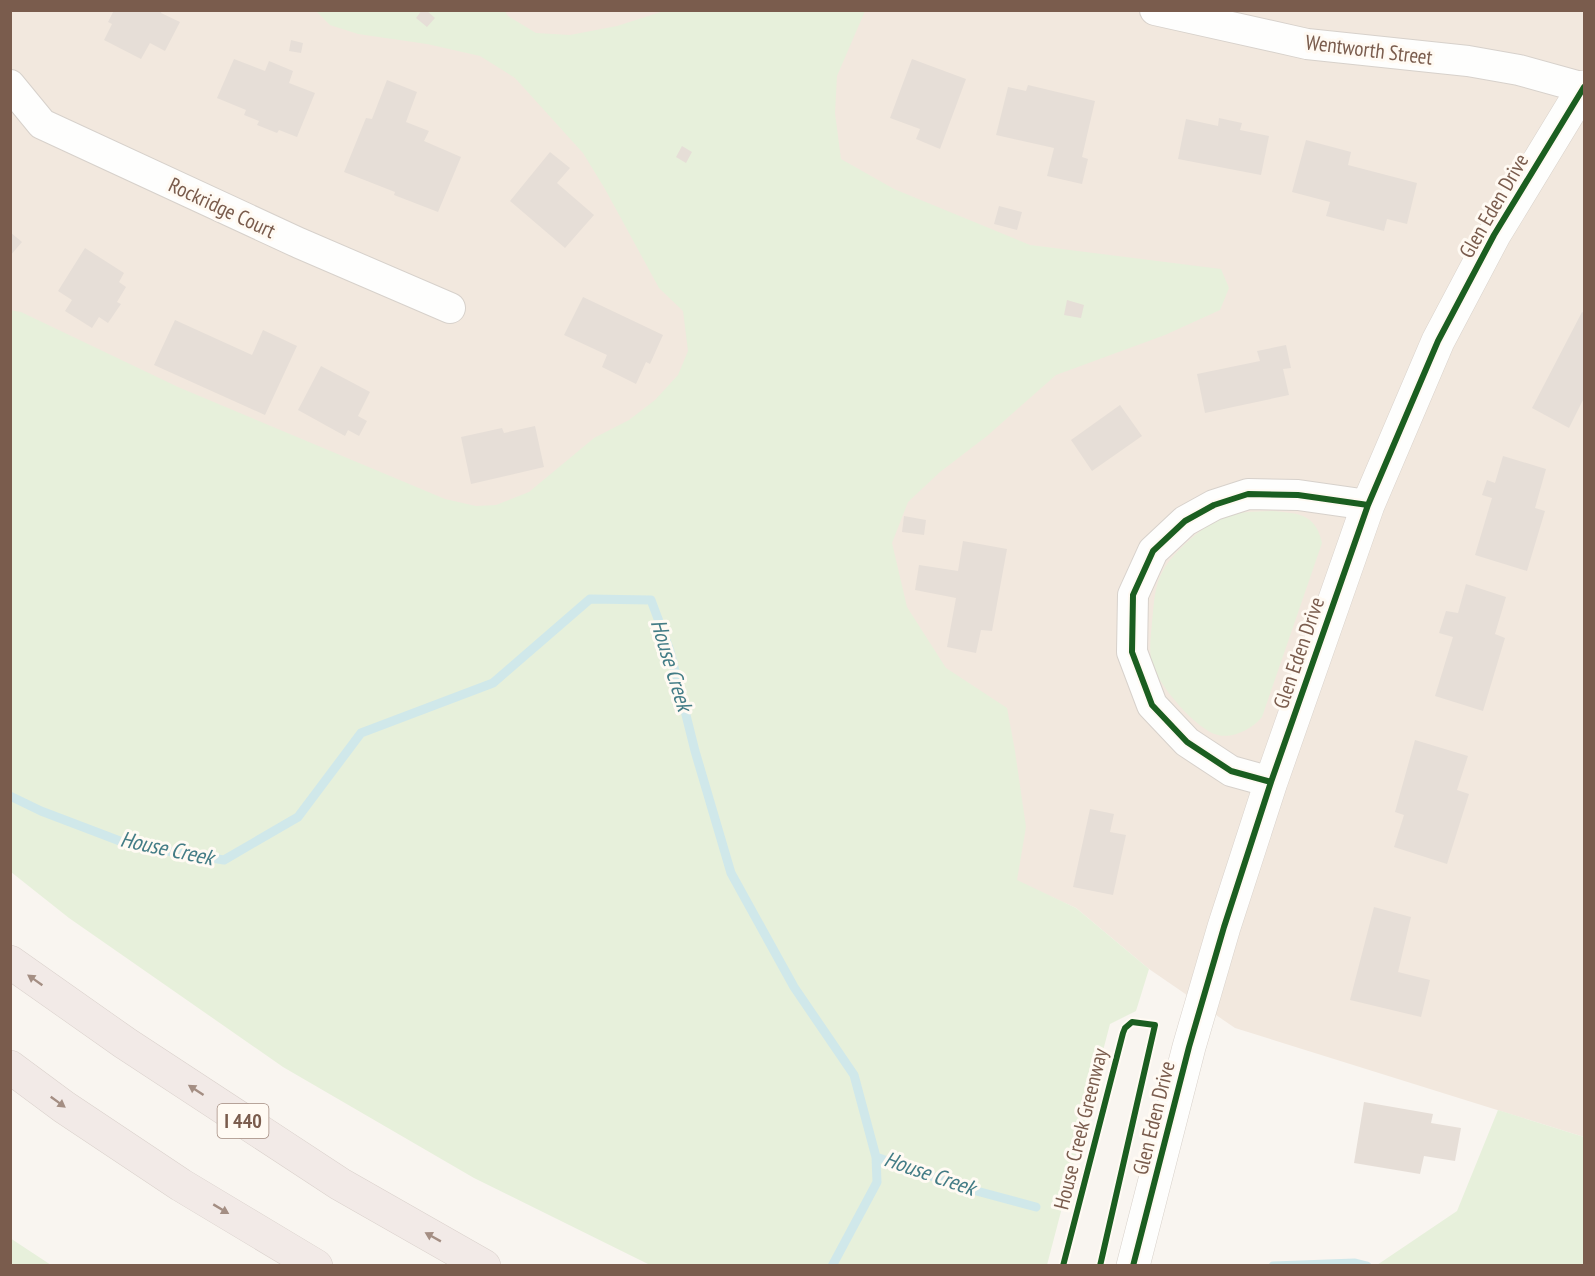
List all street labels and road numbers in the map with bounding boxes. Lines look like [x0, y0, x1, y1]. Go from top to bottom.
street label: Wentworth Street [1304, 28, 1434, 71]
street label: Glen Eden Drive [1453, 149, 1534, 263]
street label: Rockridge Court [164, 171, 280, 244]
street label: Glen Eden Drive [1267, 594, 1330, 712]
street label: House Creek Greenway [1047, 1045, 1114, 1212]
street label: Glen Eden Drive [1126, 1058, 1181, 1178]
road number: I 440 [218, 1104, 268, 1138]

